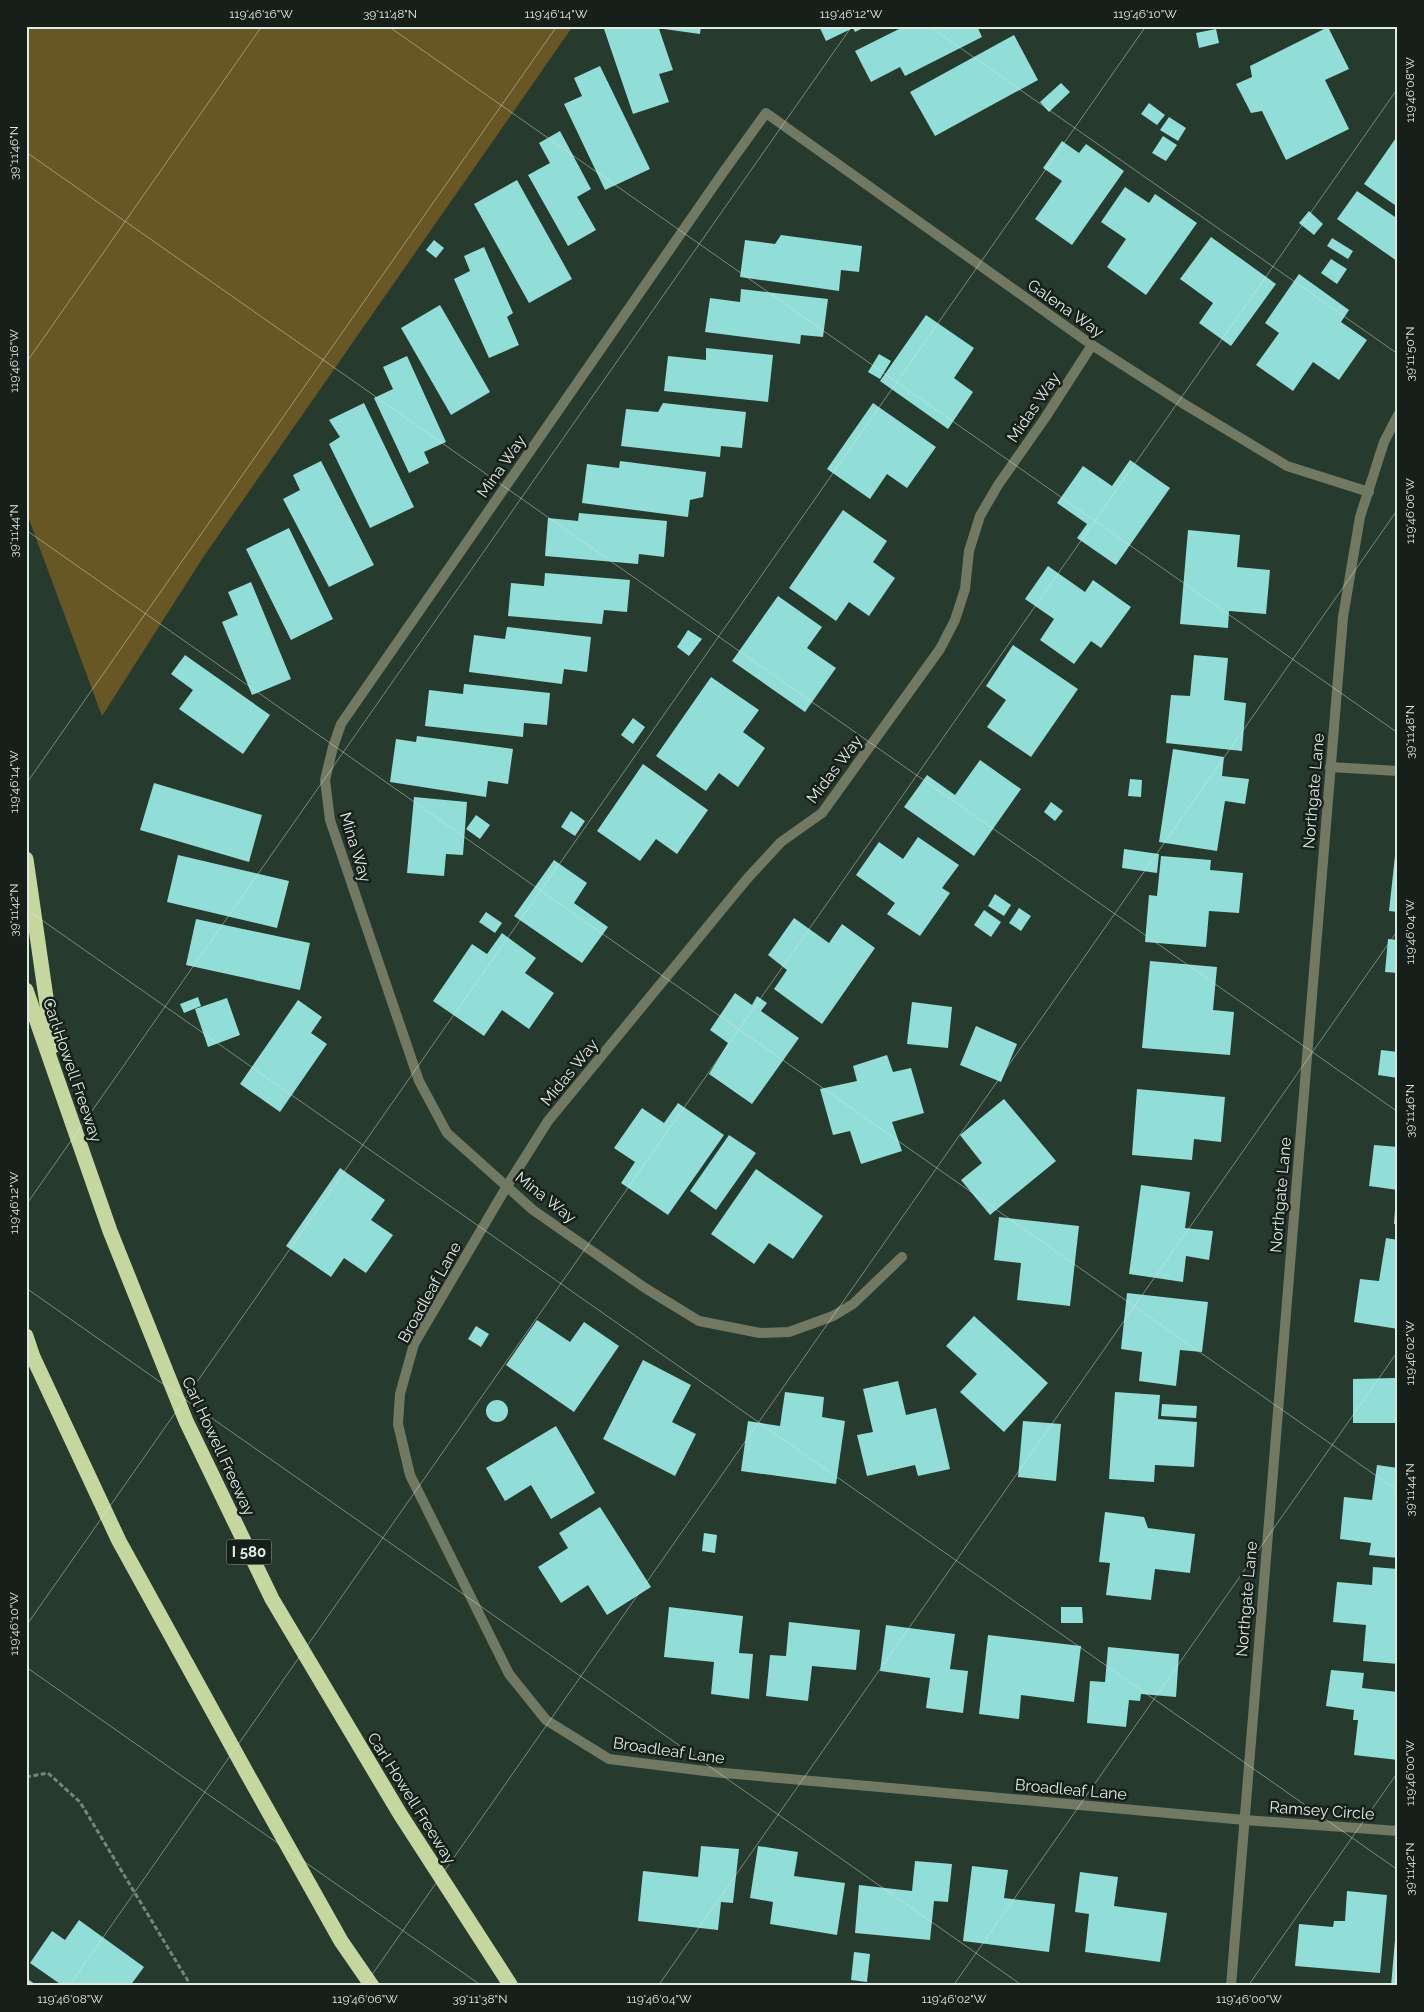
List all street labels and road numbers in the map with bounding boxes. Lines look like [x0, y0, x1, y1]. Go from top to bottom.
street label: Galena Way [1024, 275, 1108, 342]
street label: Midas Way [1003, 368, 1064, 446]
street label: Mina Way [473, 431, 530, 501]
street label: Midas Way [803, 731, 866, 807]
street label: Northgate Lane [1299, 732, 1328, 850]
street label: Mina Way [336, 810, 375, 885]
street label: Carl Howell Freeway [39, 996, 106, 1145]
street label: Midas Way [537, 1035, 602, 1110]
street label: Northgate Lane [1266, 1136, 1295, 1254]
street label: Mina Way [511, 1168, 580, 1227]
street label: Broadleaf Lane [394, 1238, 465, 1346]
street label: Carl Howell Freeway [178, 1374, 259, 1519]
road number: I 580 [226, 1540, 272, 1564]
street label: Northgate Lane [1232, 1540, 1261, 1658]
street label: Carl Howell Freeway [363, 1729, 460, 1868]
street label: Broadleaf Lane [612, 1733, 726, 1768]
street label: Broadleaf Lane [1014, 1775, 1128, 1804]
street label: Ramsey Circle [1269, 1797, 1375, 1824]

